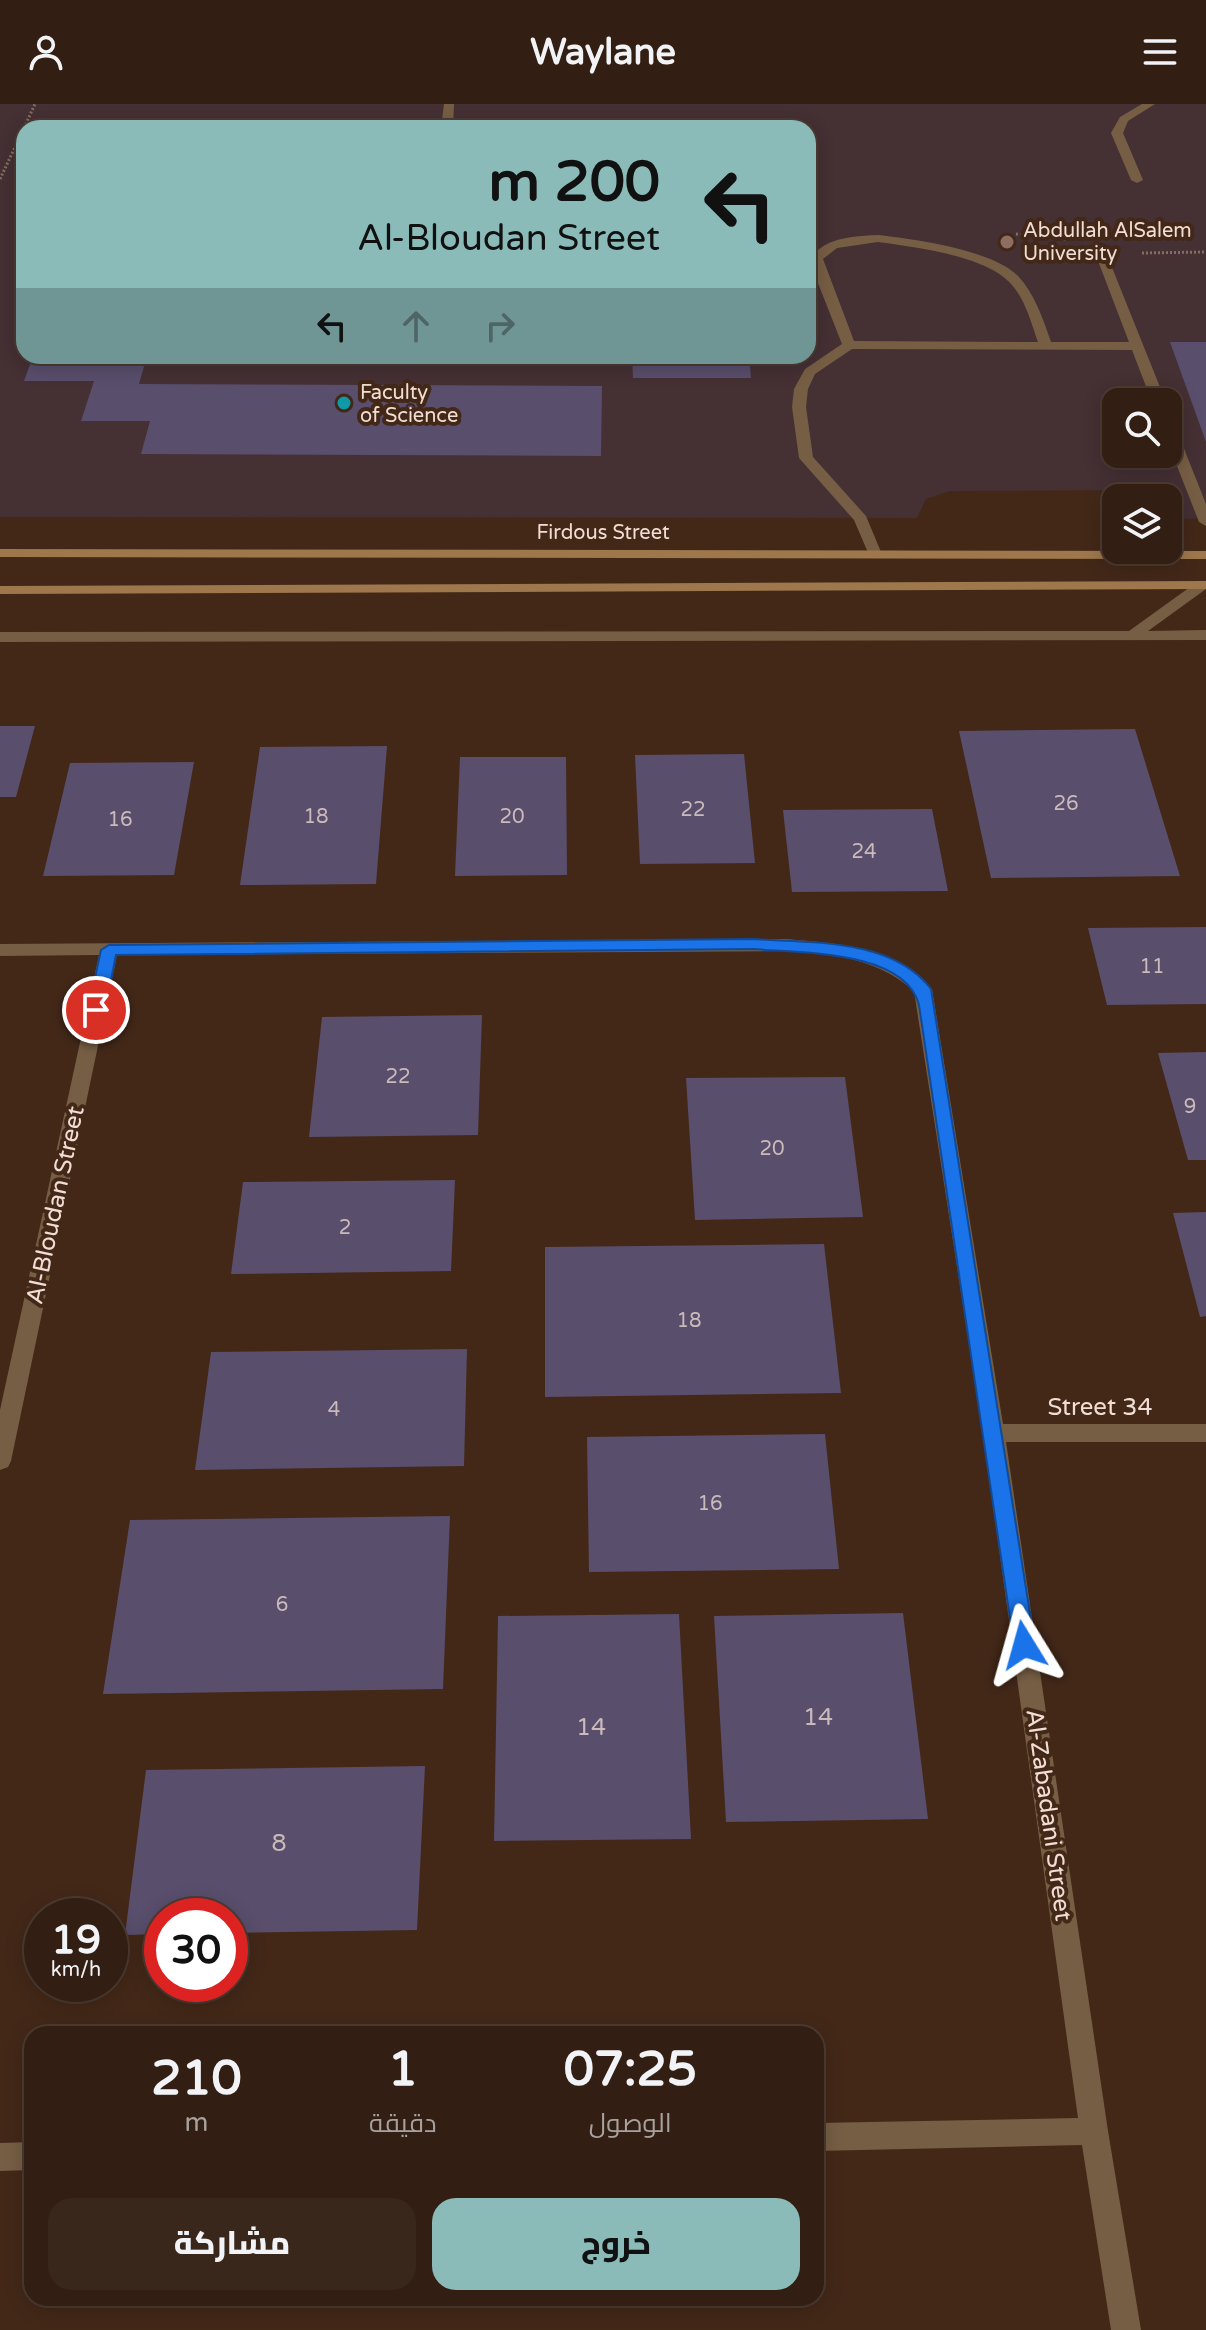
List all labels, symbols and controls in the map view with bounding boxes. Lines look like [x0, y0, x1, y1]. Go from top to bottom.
icon: person [24, 30, 68, 74]
icon: menu [1138, 30, 1182, 74]
text: Waylane [530, 31, 676, 74]
text: 200 m [489, 149, 660, 216]
icon: left [688, 152, 792, 256]
text: Al-Bloudan Street [357, 217, 660, 260]
place label: Abdullah AlSalem University [1023, 219, 1192, 266]
marker: Abdullah AlSalem University [998, 233, 1016, 251]
icon: left [310, 304, 354, 348]
icon: ahead [394, 304, 438, 348]
icon: right [478, 304, 522, 348]
place label: Faculty of Science [360, 381, 458, 428]
map controls [1102, 388, 1182, 564]
button: search [1102, 388, 1182, 468]
marker: Faculty of Science [335, 394, 353, 412]
button: layers [1102, 484, 1182, 564]
street label: Firdous Street [536, 521, 670, 545]
house number: 26 [1053, 792, 1079, 816]
house number: 22 [680, 798, 706, 822]
house number: 18 [303, 805, 329, 829]
house number: 20 [499, 805, 525, 829]
house number: 16 [107, 808, 133, 832]
house number: 24 [851, 840, 877, 864]
house number: 11 [1139, 955, 1165, 979]
pin [62, 976, 130, 1044]
icon: arrive [74, 988, 118, 1032]
house number: 22 [385, 1065, 411, 1089]
house number: 9 [1184, 1095, 1196, 1119]
street label: Al-Bloudan Street [20, 1103, 91, 1307]
house number: 20 [759, 1137, 785, 1161]
house number: 2 [339, 1216, 351, 1240]
house number: 18 [676, 1309, 702, 1333]
street label: Street 34 [1048, 1393, 1152, 1422]
house number: 4 [328, 1398, 340, 1422]
house number: 16 [697, 1492, 723, 1516]
house number: 6 [276, 1593, 288, 1617]
position arrow [982, 1603, 1066, 1687]
house number: 14 [803, 1703, 833, 1732]
street label: Al-Zabadani Street [1019, 1707, 1078, 1923]
house number: 14 [576, 1713, 606, 1742]
house number: 8 [271, 1829, 287, 1858]
speed limit sign: 30 [144, 1898, 248, 2002]
text: 19 [51, 1916, 101, 1964]
text: km/h [51, 1958, 101, 1982]
text: 1 [388, 2041, 418, 2099]
text: 07:25 [564, 2041, 697, 2099]
text: 210 [151, 2050, 242, 2108]
text: m [185, 2107, 208, 2138]
text: دقيقة [369, 2108, 437, 2139]
text: الوصول [589, 2108, 672, 2139]
button: مشاركة [48, 2198, 416, 2290]
button: خروج [432, 2198, 800, 2290]

